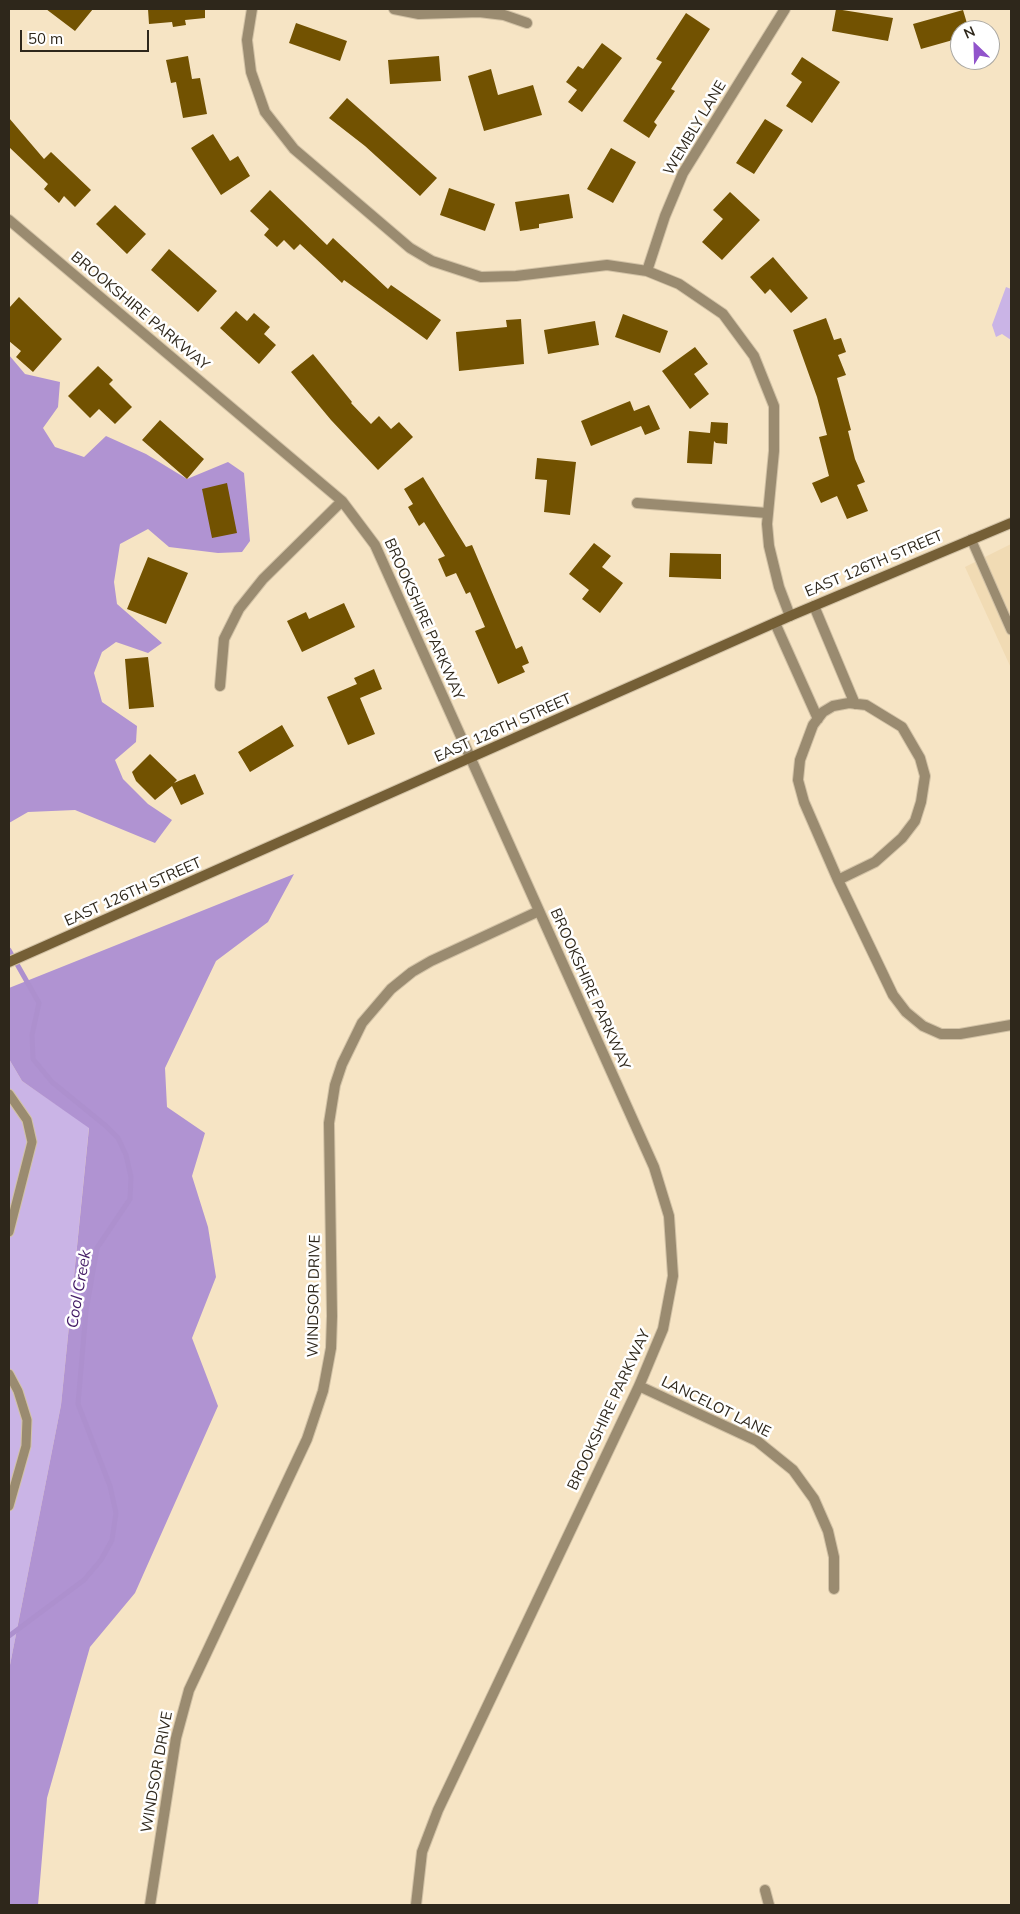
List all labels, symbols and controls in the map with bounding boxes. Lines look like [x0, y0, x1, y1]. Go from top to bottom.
scale bar [22, 20, 151, 52]
north arrow [950, 20, 1000, 70]
text: N [961, 22, 978, 43]
text: 50 m [28, 29, 63, 48]
street label: WEMBLY LANE [660, 78, 730, 178]
street label: BROOKSHIRE PARKWAY [67, 248, 213, 374]
street label: EAST 126TH STREET [802, 527, 946, 601]
street label: BROOKSHIRE PARKWAY [380, 535, 468, 703]
street label: EAST 126TH STREET [432, 690, 574, 766]
street label: EAST 126TH STREET [62, 854, 204, 930]
street label: BROOKSHIRE PARKWAY [546, 905, 634, 1073]
street label: WINDSOR DRIVE [304, 1234, 324, 1358]
water label: Cool Creek [63, 1248, 95, 1330]
street label: BROOKSHIRE PARKWAY [564, 1327, 654, 1493]
street label: LANCELOT LANE [658, 1373, 774, 1441]
street label: WINDSOR DRIVE [137, 1710, 177, 1834]

